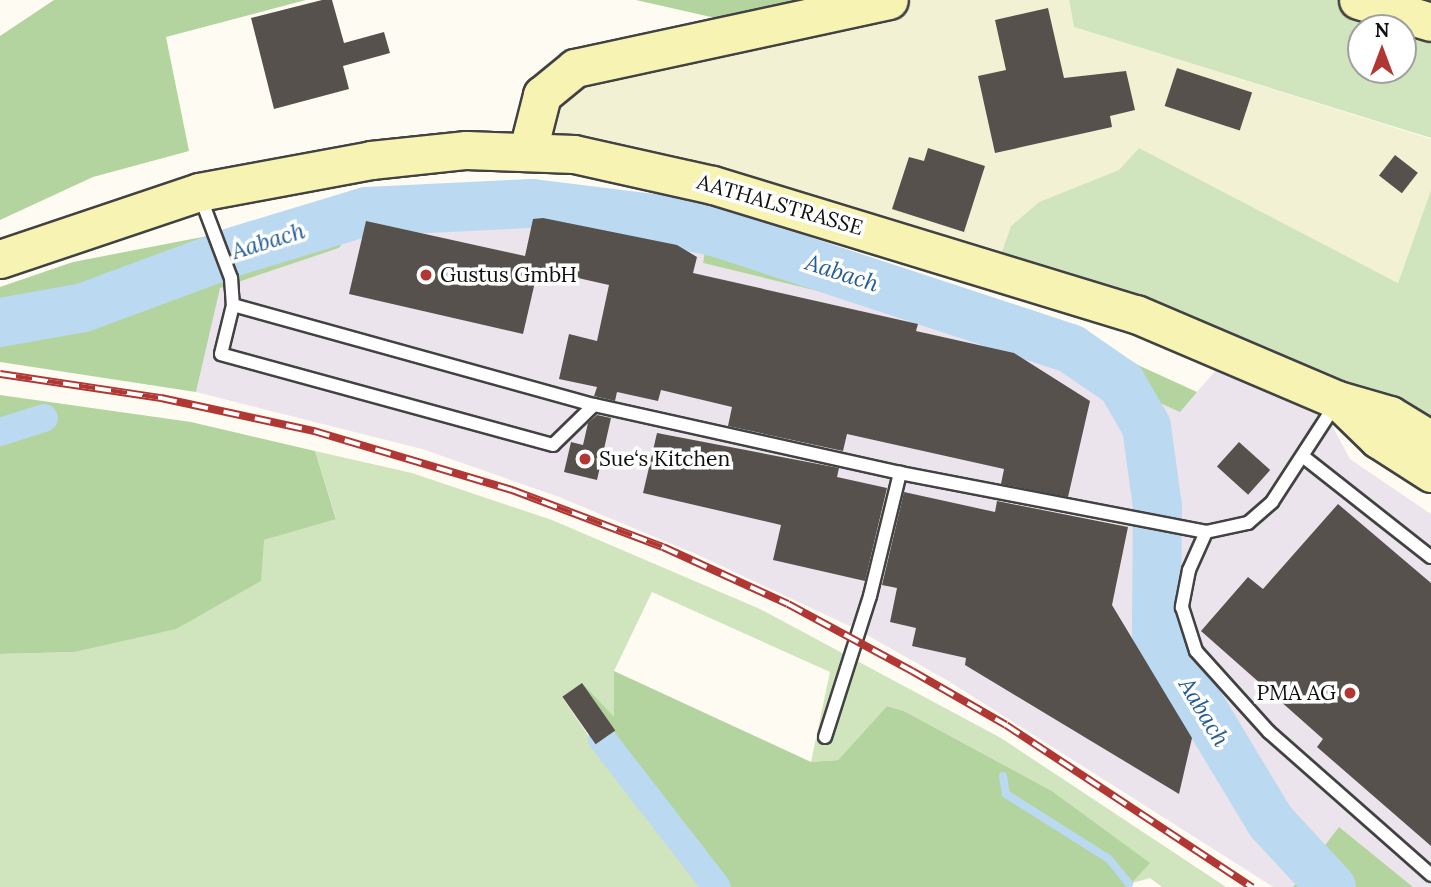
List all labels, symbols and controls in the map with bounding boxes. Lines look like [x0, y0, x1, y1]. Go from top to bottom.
north arrow [1347, 14, 1417, 84]
text: N [1375, 18, 1389, 42]
street label: AATHALSTRASSE [694, 169, 866, 241]
water label: Aabach [228, 217, 308, 265]
water label: Aabach [802, 248, 882, 298]
place label: Gustus GmbH [440, 262, 577, 288]
marker: Gustus GmbH [418, 267, 434, 283]
place label: Sue‘s Kitchen [599, 446, 730, 472]
marker: Sue‘s Kitchen [577, 451, 593, 467]
water label: Aabach [1173, 673, 1235, 751]
place label: PMA AG [1256, 680, 1336, 706]
marker: PMA AG [1342, 685, 1358, 701]

